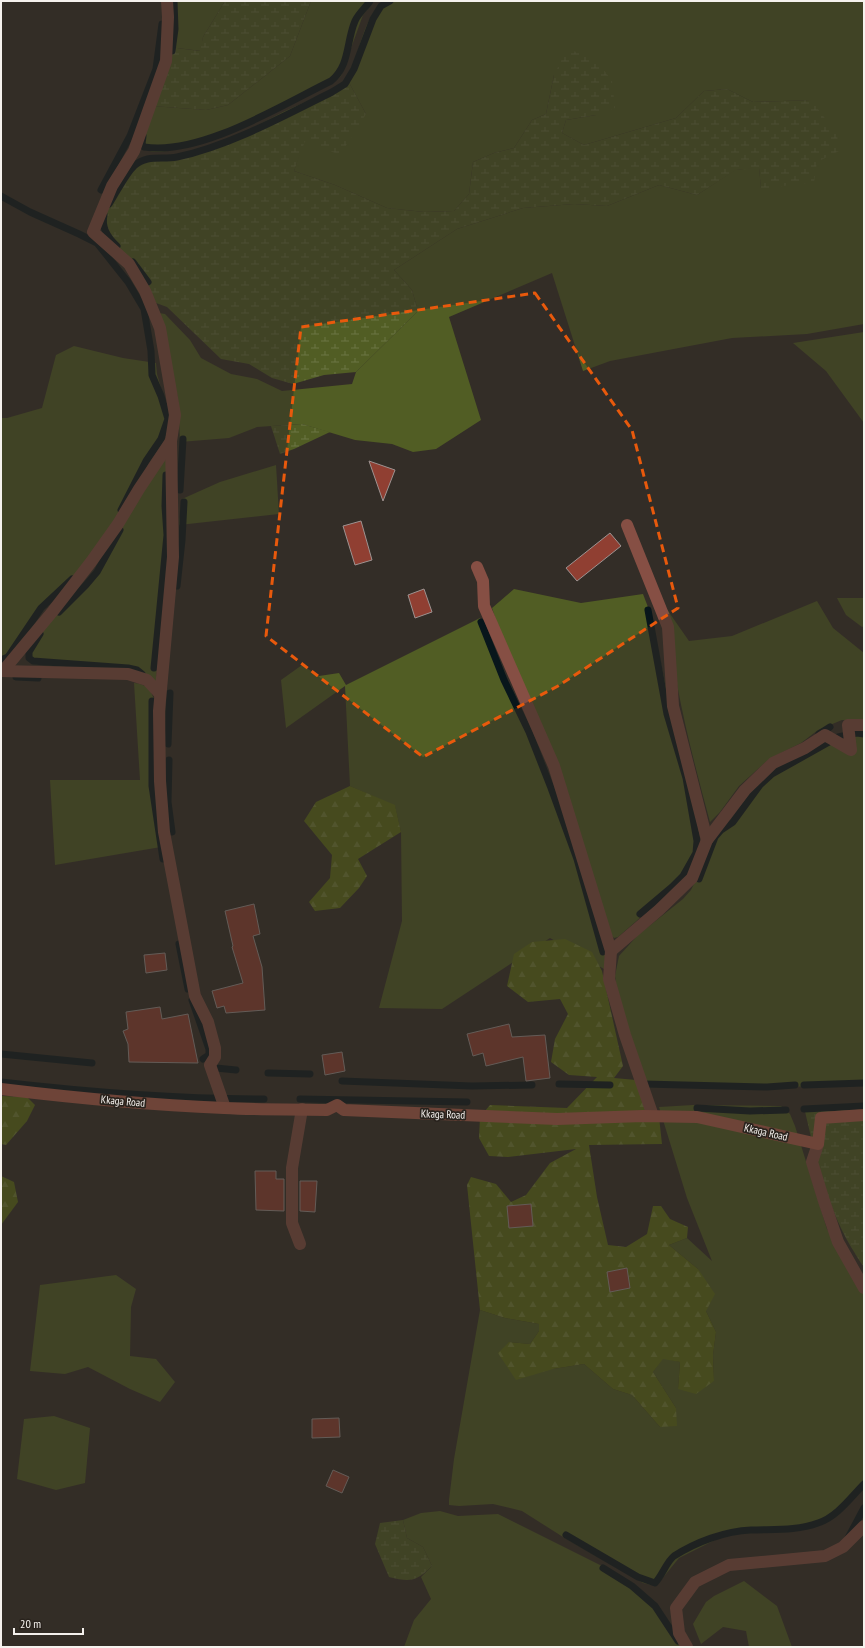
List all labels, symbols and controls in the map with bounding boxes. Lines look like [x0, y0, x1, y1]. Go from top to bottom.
street label: Kkaga Road [100, 1092, 146, 1110]
street label: Kkaga Road [421, 1106, 466, 1122]
street label: Kkaga Road [743, 1120, 789, 1144]
scale bar [14, 1610, 83, 1636]
text: 20 m [20, 1616, 41, 1631]

